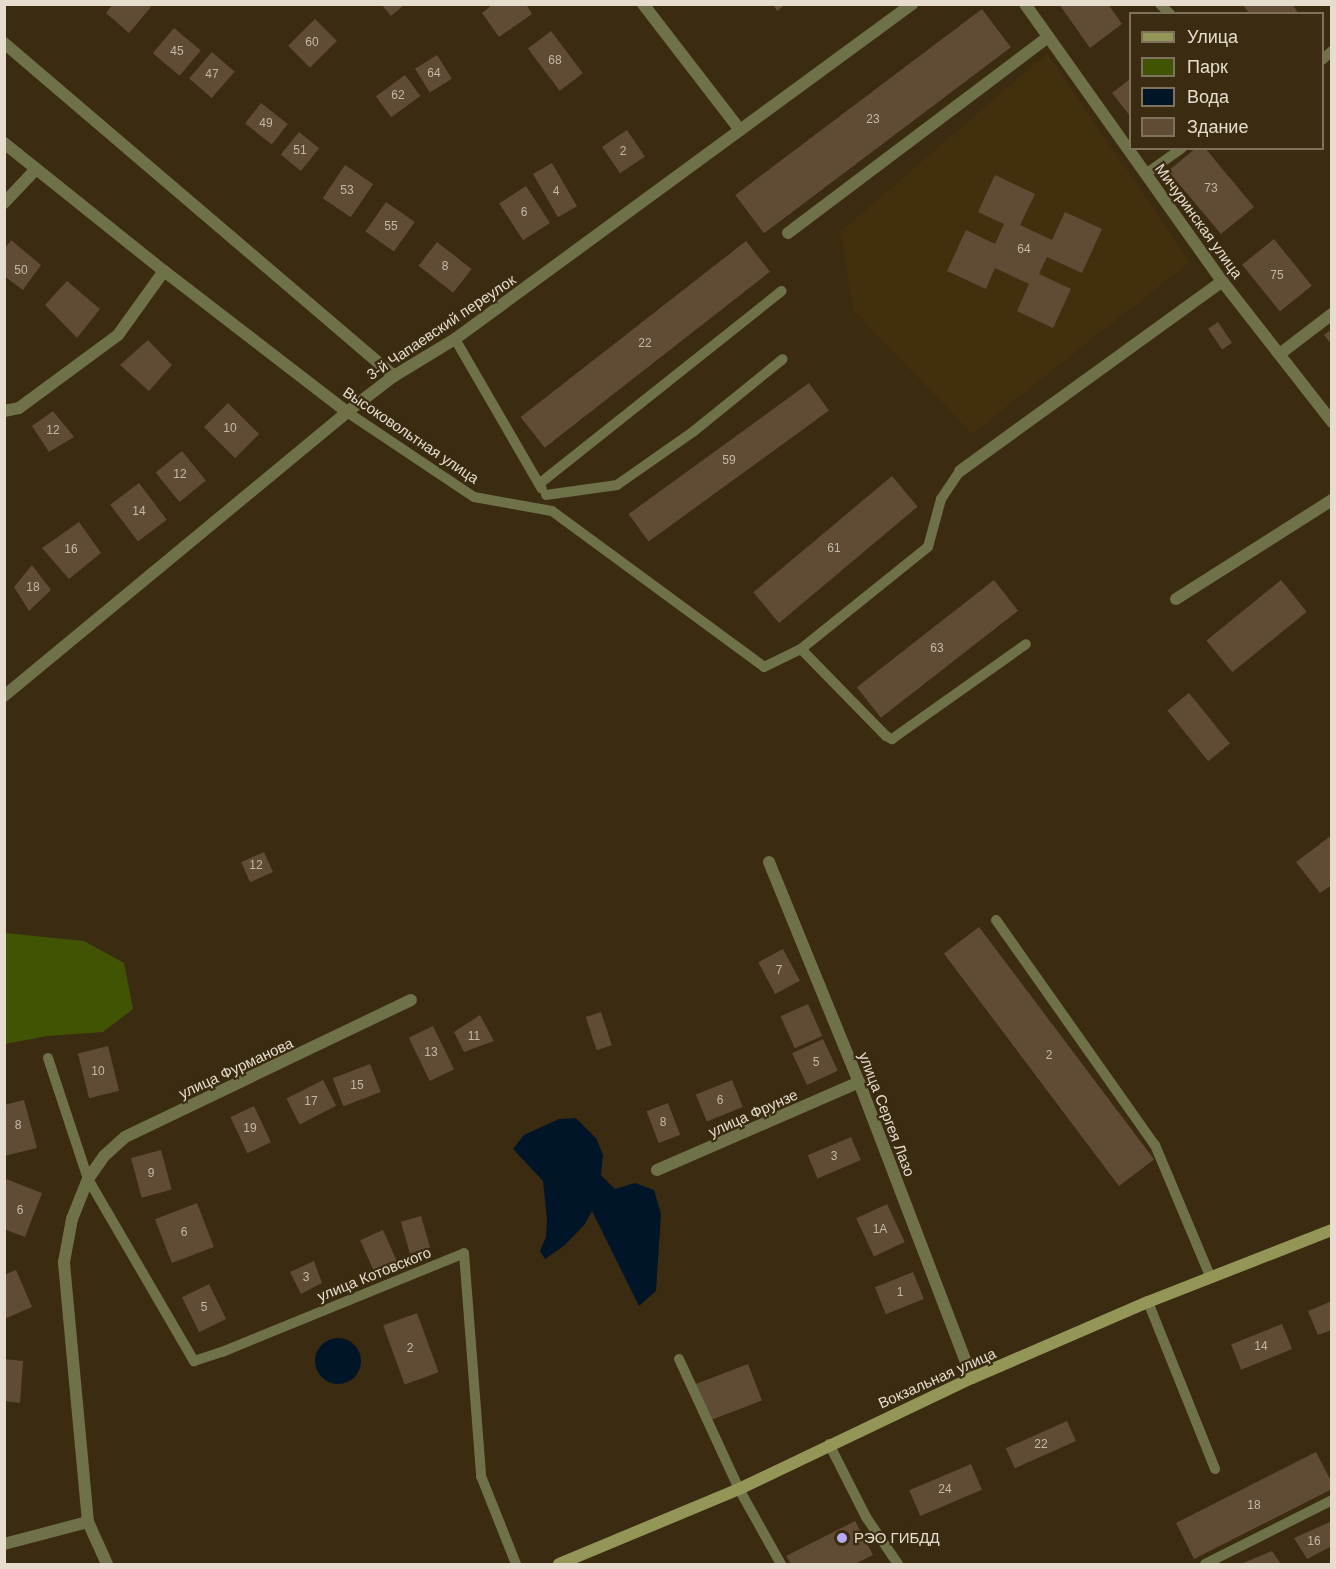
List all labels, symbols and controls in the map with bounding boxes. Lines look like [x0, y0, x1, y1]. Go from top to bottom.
legend [1129, 12, 1324, 150]
text: Улица [1187, 27, 1238, 47]
house number: 60 [305, 36, 319, 50]
house number: 45 [170, 45, 184, 59]
house number: 68 [548, 54, 562, 68]
text: Парк [1187, 57, 1228, 77]
house number: 64 [427, 67, 441, 81]
house number: 47 [205, 68, 219, 82]
text: Вода [1187, 87, 1229, 107]
house number: 62 [391, 89, 405, 103]
house number: 23 [866, 113, 880, 127]
house number: 49 [259, 117, 273, 131]
text: Здание [1187, 117, 1248, 137]
house number: 51 [293, 144, 307, 158]
house number: 2 [620, 145, 626, 159]
street label: Мичуринская улица [1151, 160, 1247, 282]
house number: 73 [1204, 182, 1218, 196]
house number: 53 [340, 184, 354, 198]
house number: 4 [553, 185, 559, 199]
house number: 6 [521, 206, 527, 220]
house number: 55 [384, 220, 398, 234]
house number: 64 [1017, 243, 1031, 257]
house number: 8 [442, 260, 448, 274]
house number: 50 [14, 264, 28, 278]
house number: 75 [1270, 269, 1284, 283]
street label: 3-й Чапаевский переулок [363, 270, 519, 384]
house number: 22 [638, 337, 652, 351]
street label: Высоковольтная улица [340, 383, 482, 487]
house number: 10 [223, 422, 237, 436]
house number: 12 [46, 424, 60, 438]
house number: 59 [722, 454, 736, 468]
house number: 12 [173, 468, 187, 482]
house number: 14 [132, 505, 146, 519]
house number: 61 [827, 542, 841, 556]
house number: 16 [64, 543, 78, 557]
house number: 18 [26, 581, 40, 595]
house number: 63 [930, 642, 944, 656]
house number: 12 [249, 859, 263, 873]
house number: 7 [776, 964, 782, 978]
house number: 11 [468, 1030, 480, 1044]
street label: улица Фурманова [176, 1034, 296, 1102]
house number: 13 [424, 1046, 438, 1060]
street label: улица Сергея Лазо [855, 1049, 919, 1179]
house number: 2 [1046, 1049, 1052, 1063]
house number: 5 [813, 1056, 819, 1070]
house number: 10 [91, 1065, 105, 1079]
house number: 15 [350, 1079, 364, 1093]
street label: улица Фрунзе [706, 1085, 800, 1141]
house number: 6 [717, 1094, 723, 1108]
house number: 17 [304, 1095, 318, 1109]
house number: 8 [660, 1116, 666, 1130]
house number: 8 [15, 1119, 21, 1133]
house number: 19 [243, 1122, 257, 1136]
house number: 3 [831, 1150, 837, 1164]
house number: 9 [148, 1167, 154, 1181]
house number: 6 [17, 1204, 23, 1218]
house number: 1А [873, 1223, 887, 1237]
house number: 6 [181, 1226, 187, 1240]
street label: улица Котовского [315, 1243, 433, 1305]
house number: 3 [303, 1271, 309, 1285]
house number: 1 [897, 1286, 903, 1300]
house number: 5 [201, 1301, 207, 1315]
house number: 14 [1254, 1340, 1268, 1354]
house number: 2 [407, 1342, 413, 1356]
street label: Вокзальная улица [875, 1344, 999, 1412]
house number: 22 [1034, 1438, 1048, 1452]
house number: 24 [938, 1483, 952, 1497]
house number: 18 [1247, 1499, 1261, 1513]
place label: РЭО ГИБДД [854, 1529, 940, 1547]
marker: РЭО ГИБДД [835, 1531, 849, 1545]
house number: 16 [1307, 1535, 1321, 1549]

